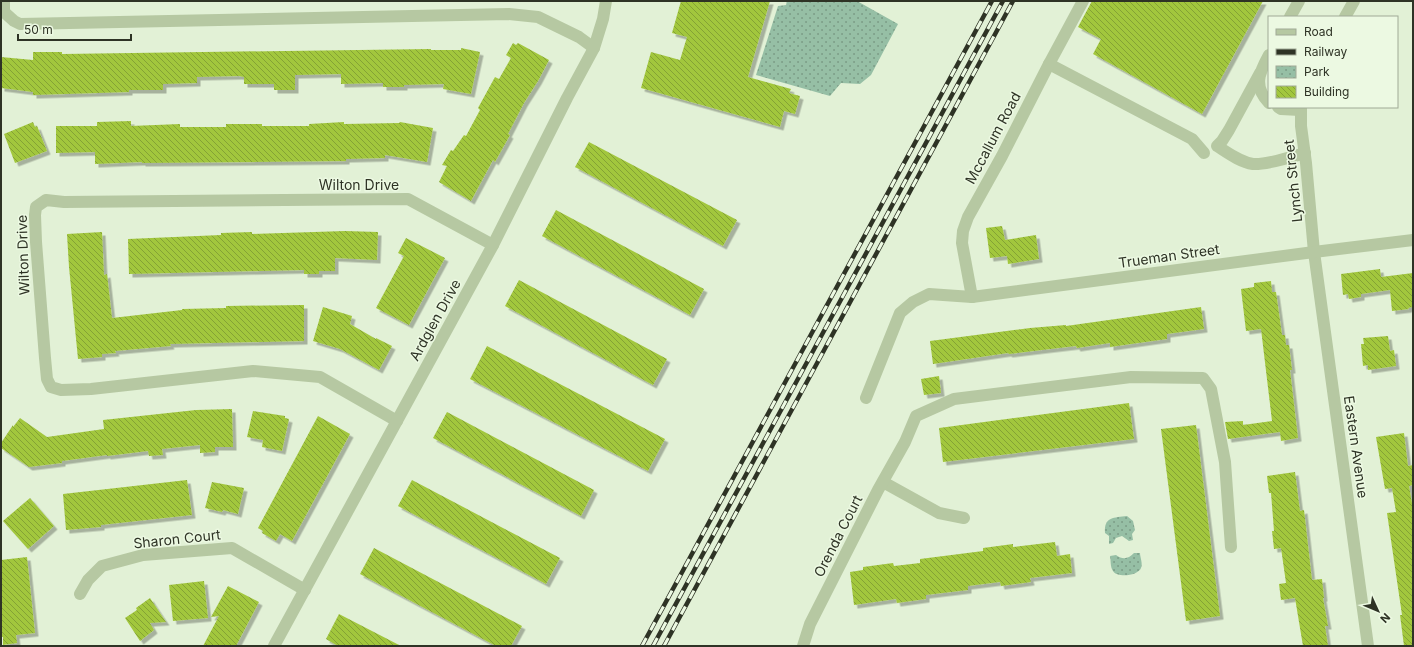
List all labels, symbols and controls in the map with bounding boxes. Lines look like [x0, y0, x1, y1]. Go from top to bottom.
scale bar [18, 16, 131, 42]
legend [1268, 16, 1398, 108]
text: 50 m [24, 22, 53, 37]
text: Road [1304, 24, 1333, 39]
text: Railway [1304, 44, 1348, 59]
text: Park [1304, 64, 1330, 79]
text: Building [1304, 84, 1349, 99]
street label: Mccallum Road [961, 89, 1024, 187]
street label: Lynch Street [1280, 139, 1305, 223]
street label: Wilton Drive [319, 176, 399, 193]
street label: Wilton Drive [13, 214, 32, 296]
street label: Trueman Street [1117, 240, 1221, 271]
street label: Ardglen Drive [405, 276, 464, 363]
street label: Eastern Avenue [1341, 395, 1372, 499]
street label: Orenda Court [810, 492, 866, 580]
street label: Sharon Court [132, 525, 222, 552]
north arrow [1358, 591, 1398, 631]
text: N [1377, 610, 1393, 626]

